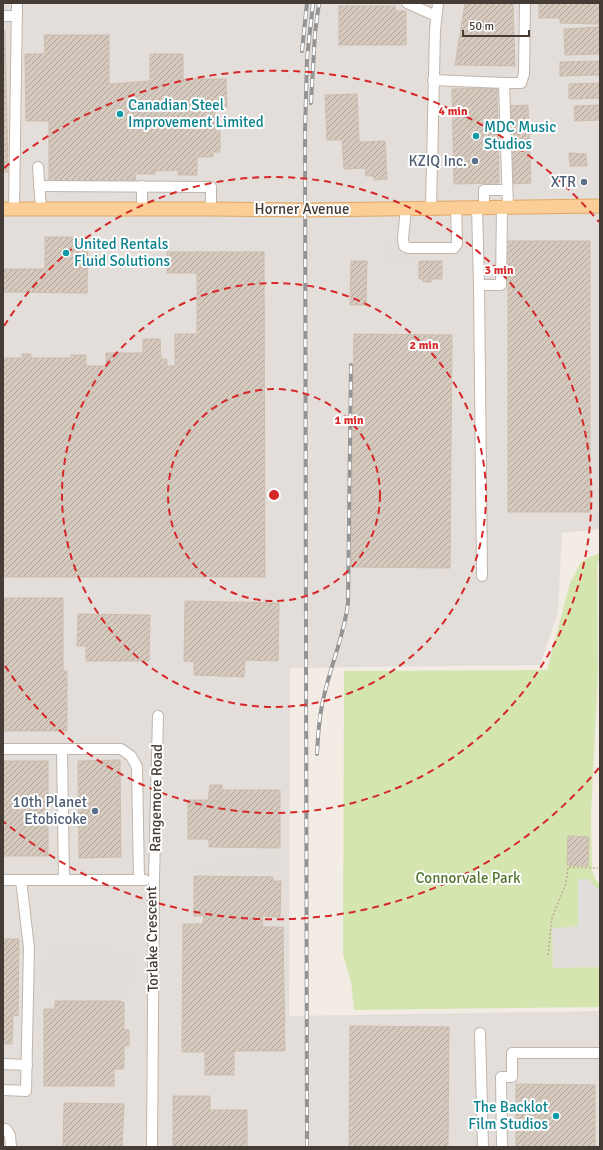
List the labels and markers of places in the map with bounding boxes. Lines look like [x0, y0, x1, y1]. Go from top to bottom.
place label: Canadian Steel Improvement Limited [128, 96, 264, 131]
marker: Canadian Steel Improvement Limited [115, 109, 125, 119]
place label: MDC Music Studios [484, 118, 556, 153]
marker: MDC Music Studios [471, 131, 481, 141]
place label: KZIQ Inc. [409, 152, 467, 170]
marker: KZIQ Inc. [470, 156, 480, 166]
place label: XTR [551, 173, 576, 191]
marker: XTR [579, 177, 589, 187]
place label: United Rentals Fluid Solutions [74, 235, 171, 270]
marker: United Rentals Fluid Solutions [61, 248, 71, 258]
centre of rings [267, 488, 281, 502]
place label: 10th Planet Etobicoke [13, 793, 87, 828]
marker: 10th Planet Etobicoke [90, 806, 100, 816]
place label: The Backlot Film Studios [468, 1098, 548, 1133]
marker: The Backlot Film Studios [551, 1111, 561, 1121]

